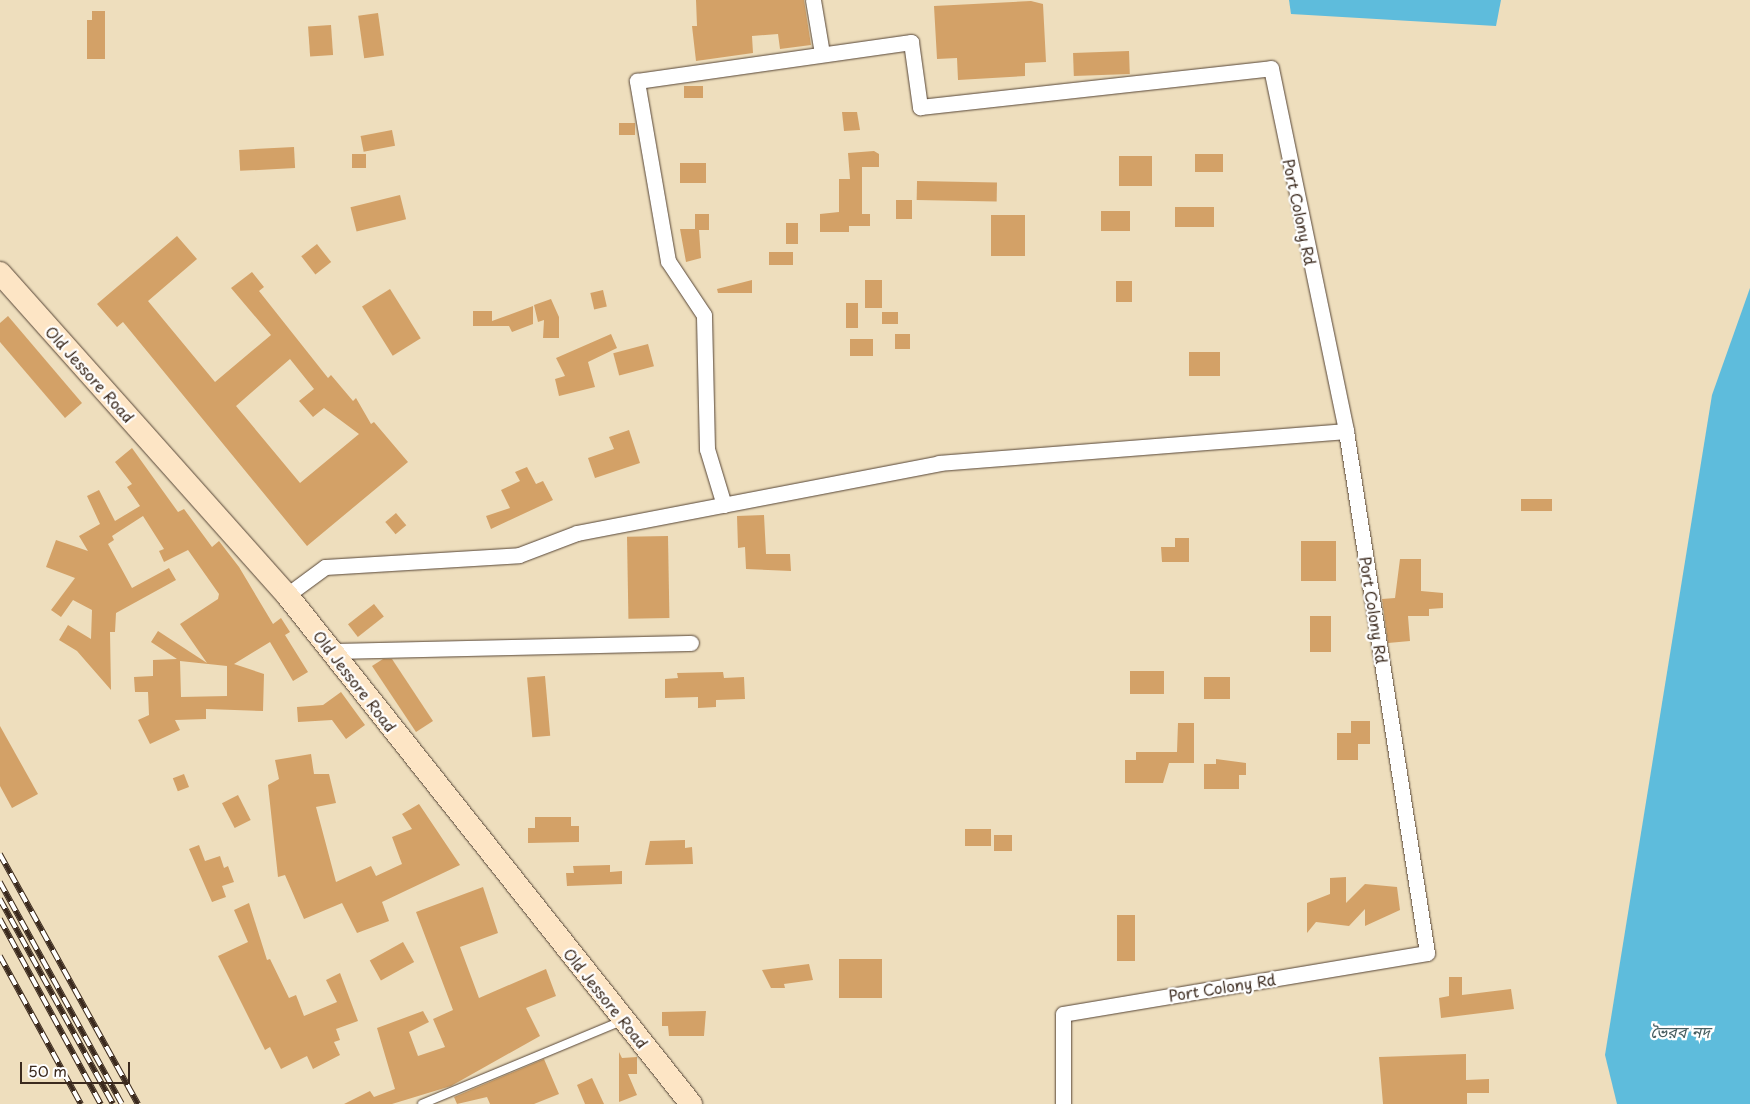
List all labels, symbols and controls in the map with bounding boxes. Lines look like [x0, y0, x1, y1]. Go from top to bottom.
street label: Port Colony Rd [1280, 157, 1320, 267]
street label: Old Jessore Road [42, 322, 138, 426]
street label: Port Colony Rd [1357, 555, 1391, 665]
street label: Old Jessore Road [310, 626, 400, 736]
street label: Old Jessore Road [560, 944, 652, 1052]
street label: Port Colony Rd [1167, 970, 1277, 1004]
water label: ভৈরব নদ [1650, 1021, 1710, 1041]
scale bar [22, 1052, 132, 1084]
text: 50 m [28, 1059, 67, 1082]

